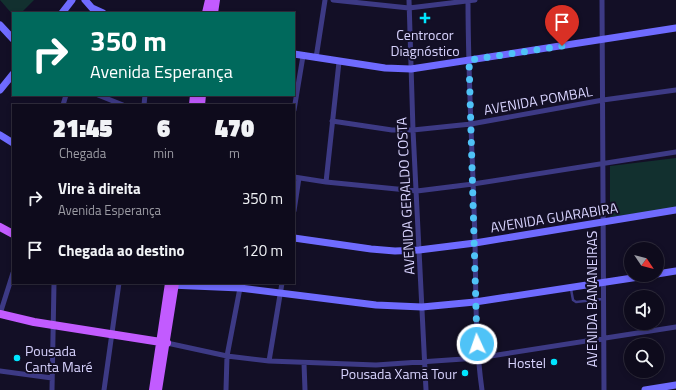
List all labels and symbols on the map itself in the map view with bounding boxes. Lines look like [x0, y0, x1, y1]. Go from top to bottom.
pin [545, 5, 579, 46]
marker: Centrocor Diagnóstico [419, 12, 431, 24]
place label: Centrocor Diagnóstico [390, 24, 460, 61]
street label: AVENIDA POMBAL [482, 80, 594, 120]
street label: AVENIDA GERALDO COSTA [390, 116, 420, 275]
street label: AVENIDA GUARABIRA [489, 196, 620, 237]
street label: AVENIDA BANANEIRAS [581, 231, 602, 367]
north arrow [624, 242, 664, 282]
position arrow [456, 323, 498, 365]
place label: Pousada Canta Maré [25, 340, 93, 377]
place label: Hostel [508, 352, 546, 373]
marker: Pousada Canta Maré [12, 353, 22, 363]
marker: Hostel [549, 357, 559, 367]
place label: Pousada Xamã Tour [341, 363, 457, 384]
marker: Pousada Xamã Tour [460, 368, 470, 378]

